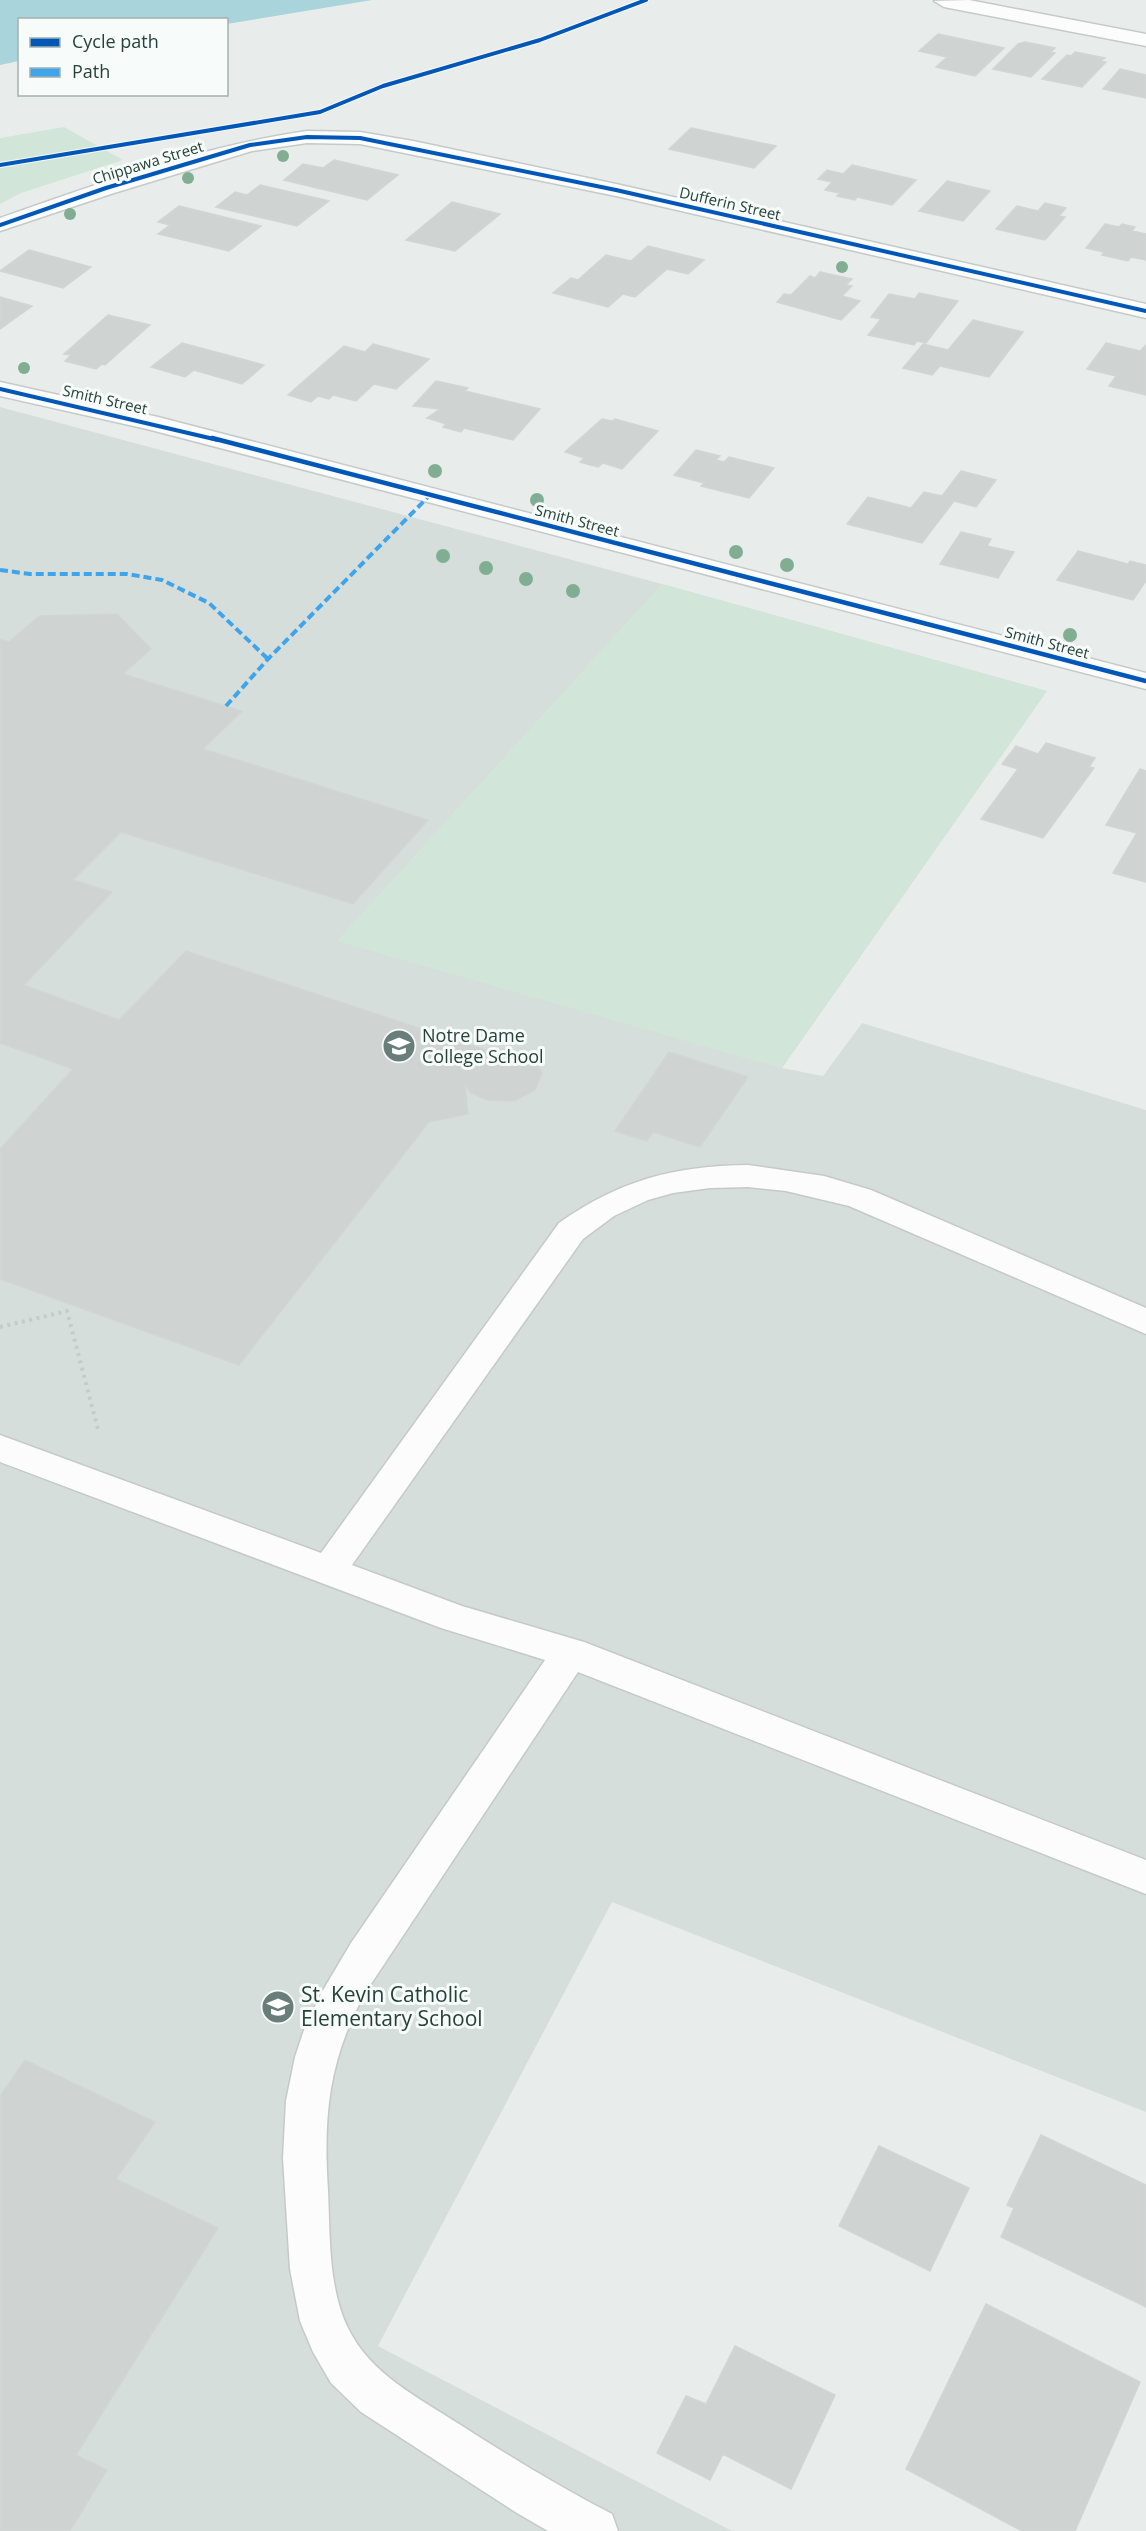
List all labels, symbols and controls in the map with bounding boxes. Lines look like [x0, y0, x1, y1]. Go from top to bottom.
legend [18, 18, 228, 96]
text: Cycle path [72, 29, 159, 53]
text: Path [72, 59, 110, 83]
street label: Chippawa Street [90, 136, 206, 188]
street label: Dufferin Street [678, 182, 783, 224]
street label: Smith Street [61, 380, 149, 418]
street label: Smith Street [533, 499, 622, 541]
street label: Smith Street [1003, 621, 1092, 663]
place label: Notre Dame College School [422, 1023, 544, 1068]
school or university icon: Notre Dame College School [381, 1028, 417, 1064]
place label: St. Kevin Catholic Elementary School [301, 1980, 483, 2032]
school or university icon: St. Kevin Catholic Elementary School [260, 1989, 296, 2025]

